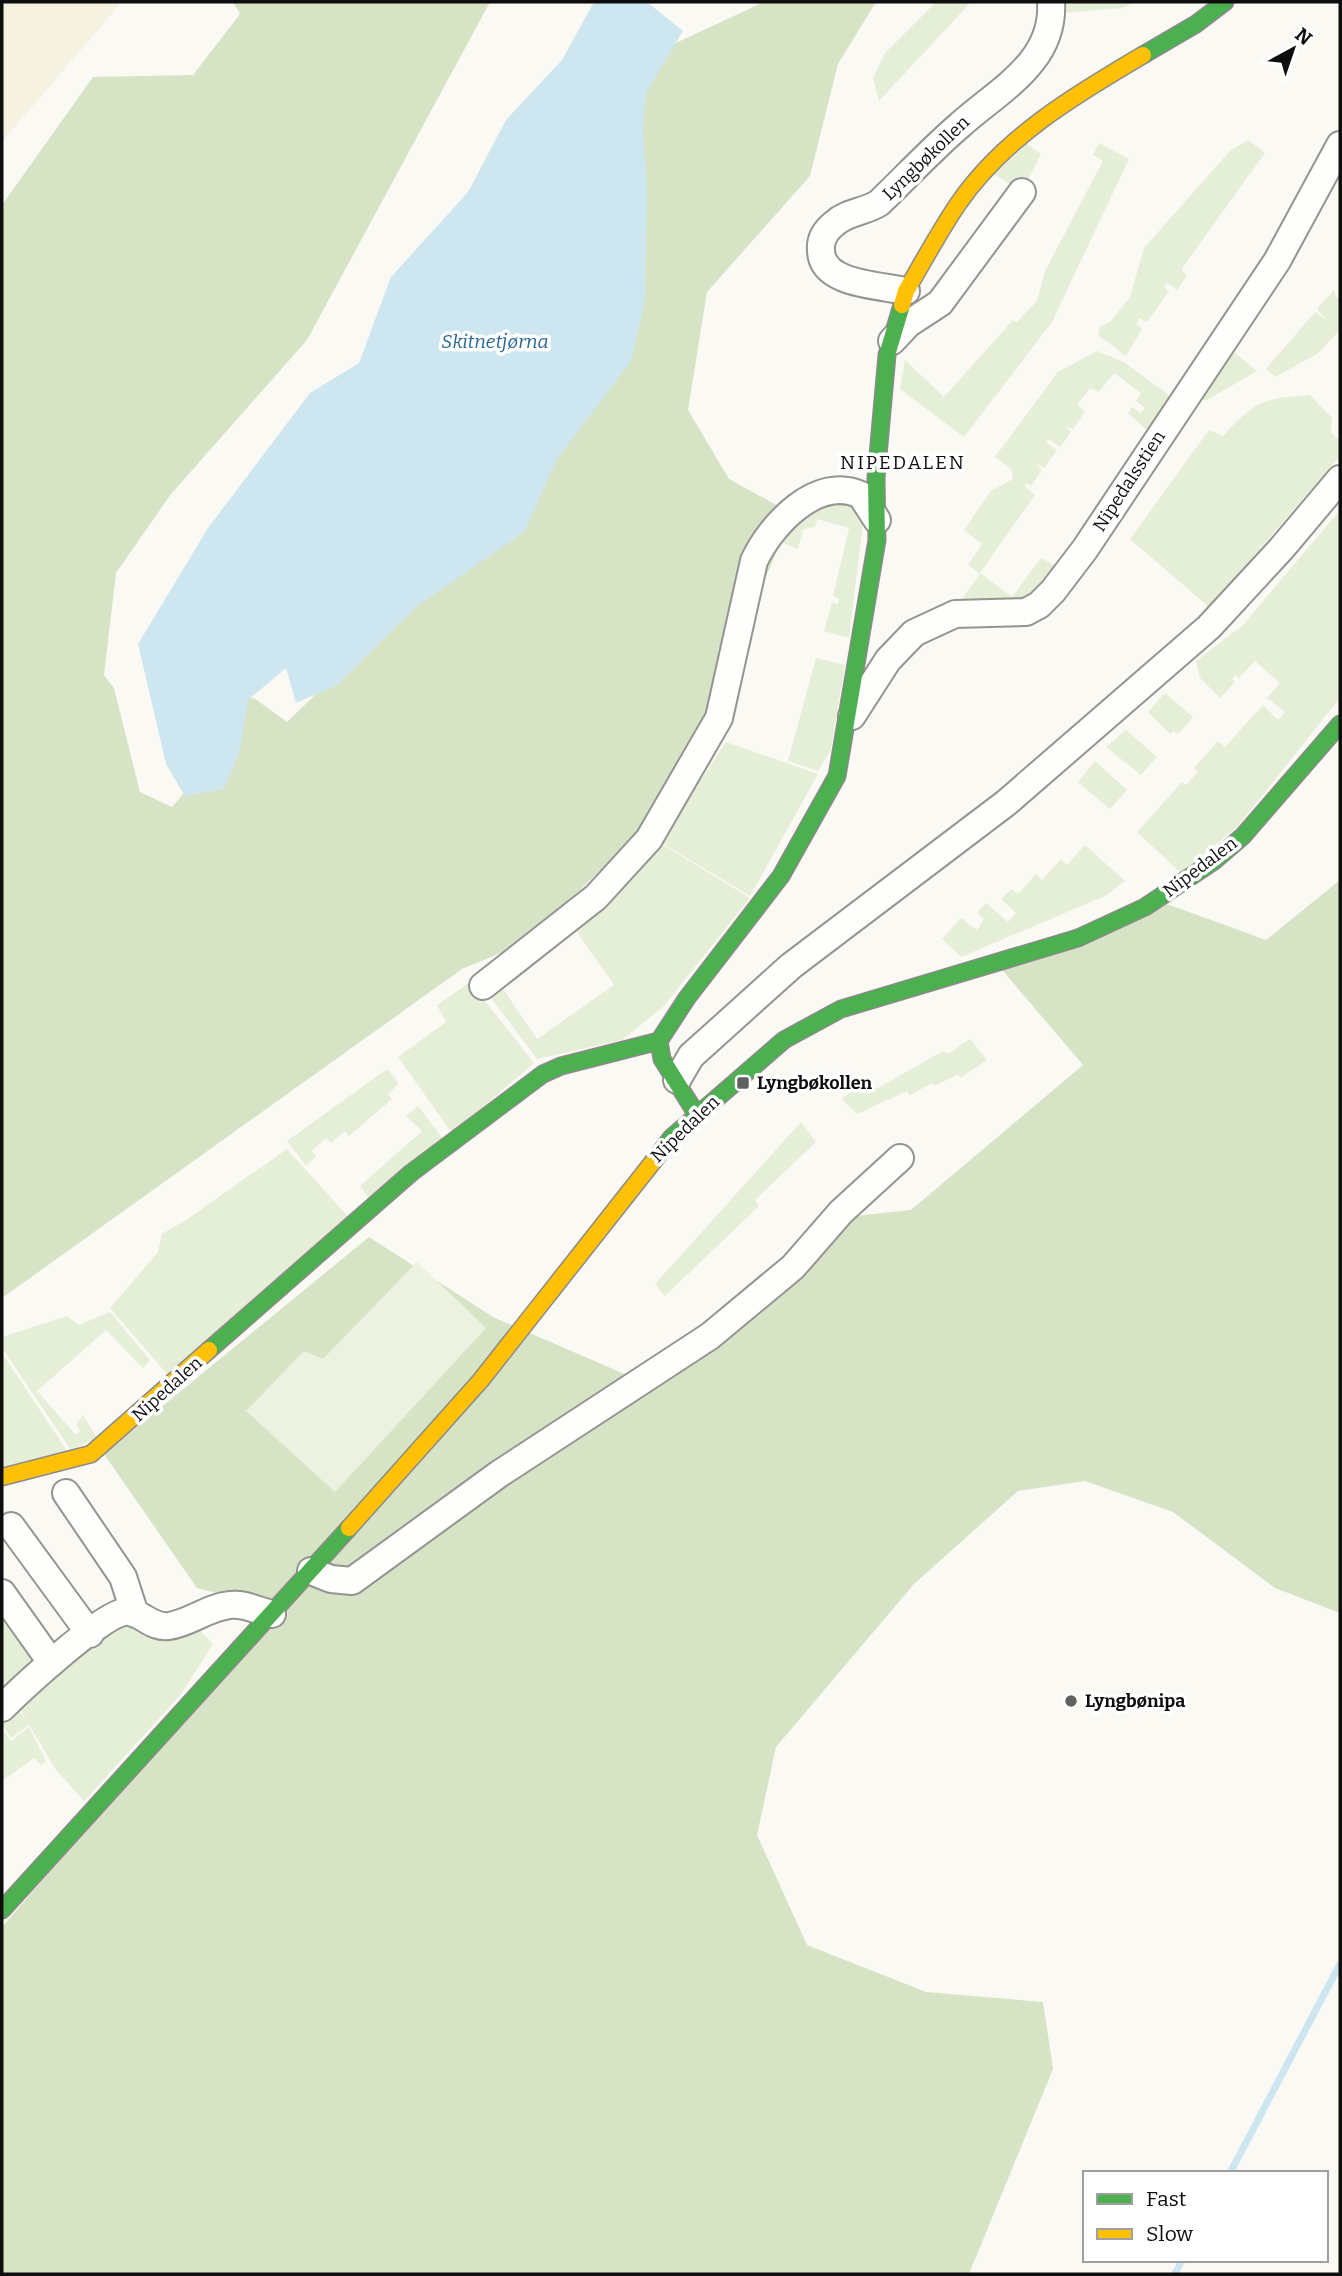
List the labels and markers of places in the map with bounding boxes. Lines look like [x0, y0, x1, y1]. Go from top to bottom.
place label: Lyngbøkollen [757, 1072, 873, 1094]
marker: Lyngbøkollen [735, 1075, 751, 1091]
place label: Lyngbønipa [1085, 1690, 1185, 1712]
marker: Lyngbønipa [1063, 1693, 1079, 1709]

